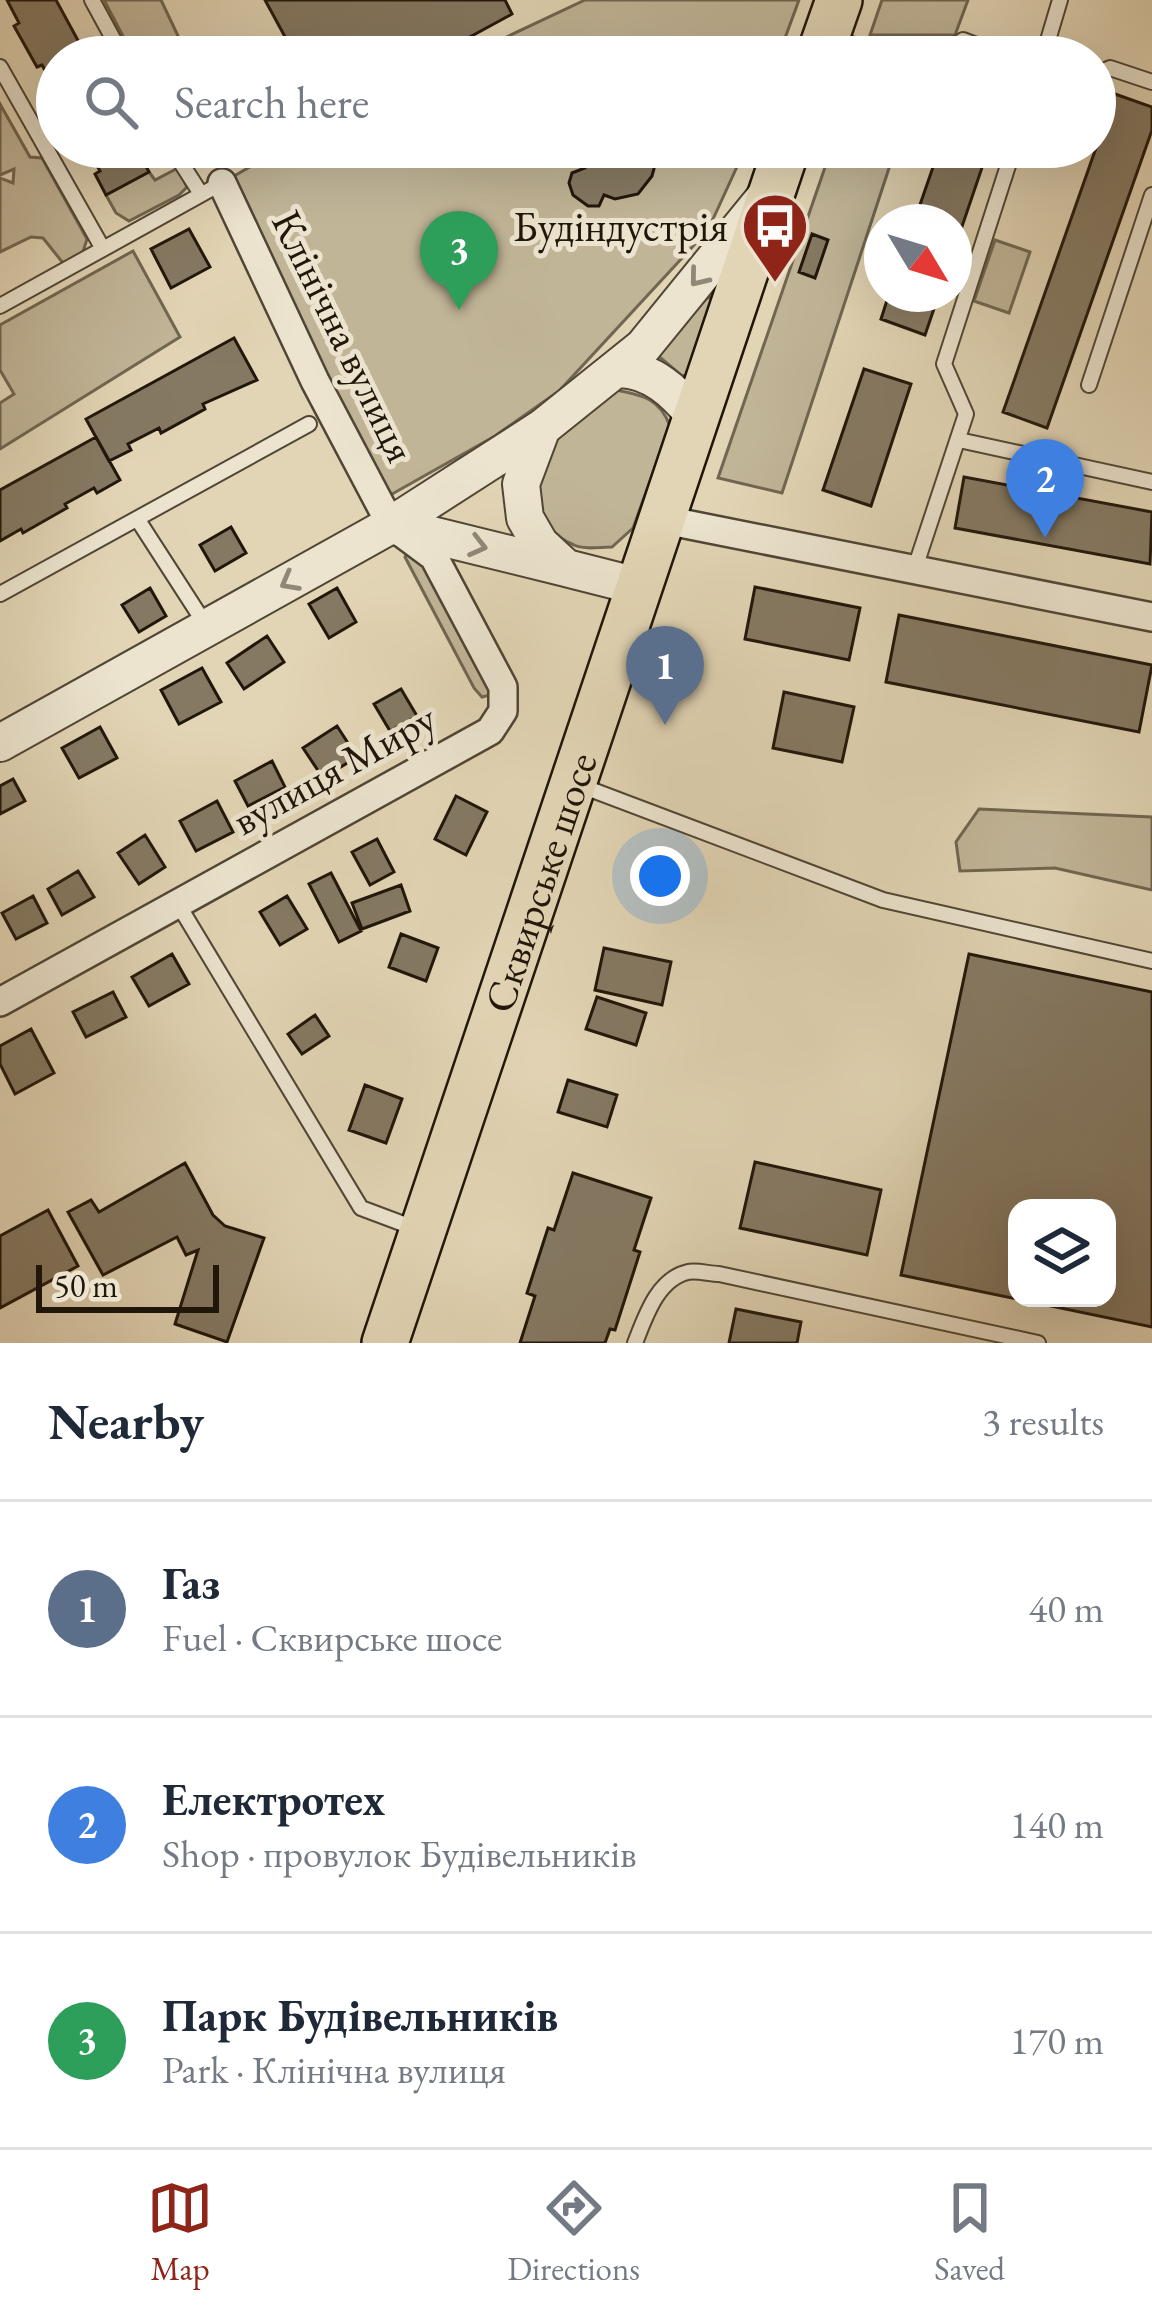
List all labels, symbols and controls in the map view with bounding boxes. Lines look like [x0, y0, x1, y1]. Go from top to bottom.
search box [36, 36, 1116, 168]
icon: search [78, 69, 144, 135]
text: Search here [174, 73, 369, 131]
bus stop icon: Будіндустрія [740, 191, 810, 285]
place label: Будіндустрія [513, 199, 728, 254]
street label: Клінічна вулиця [259, 201, 429, 471]
north arrow [864, 204, 972, 312]
pin: 3 [420, 211, 498, 310]
one-way arrow [691, 265, 712, 287]
pin: 2 [1006, 439, 1084, 538]
one-way arrow [468, 532, 488, 557]
one-way arrow [280, 567, 301, 590]
pin: 1 [626, 626, 704, 725]
street label: вулиця Миру [222, 690, 446, 848]
street label: Сквирське шосе [471, 745, 609, 1020]
your location [630, 846, 690, 906]
map controls [1008, 1199, 1116, 1307]
button: layers [1008, 1199, 1116, 1307]
scale bar [36, 1259, 219, 1312]
text: 50 m [54, 1264, 118, 1307]
text: Nearby [48, 1388, 204, 1454]
text: 3 results [982, 1396, 1104, 1447]
text: Газ [162, 1554, 220, 1612]
text: 1 [77, 1583, 97, 1634]
text: 40 m [1028, 1583, 1104, 1634]
text: Fuel · Сквирське шосе [162, 1612, 502, 1663]
text: Електротех [162, 1770, 385, 1828]
text: 2 [77, 1799, 97, 1850]
text: 140 m [1010, 1799, 1104, 1850]
text: Shop · провулок Будівельників [162, 1828, 637, 1879]
text: Парк Будівельників [162, 1986, 558, 2044]
text: 3 [77, 2015, 97, 2066]
text: 170 m [1010, 2015, 1104, 2066]
text: Park · Клінічна вулиця [162, 2044, 506, 2095]
tab: Map [147, 2175, 213, 2290]
tab: Directions [507, 2175, 640, 2290]
tab: Saved [934, 2175, 1005, 2290]

